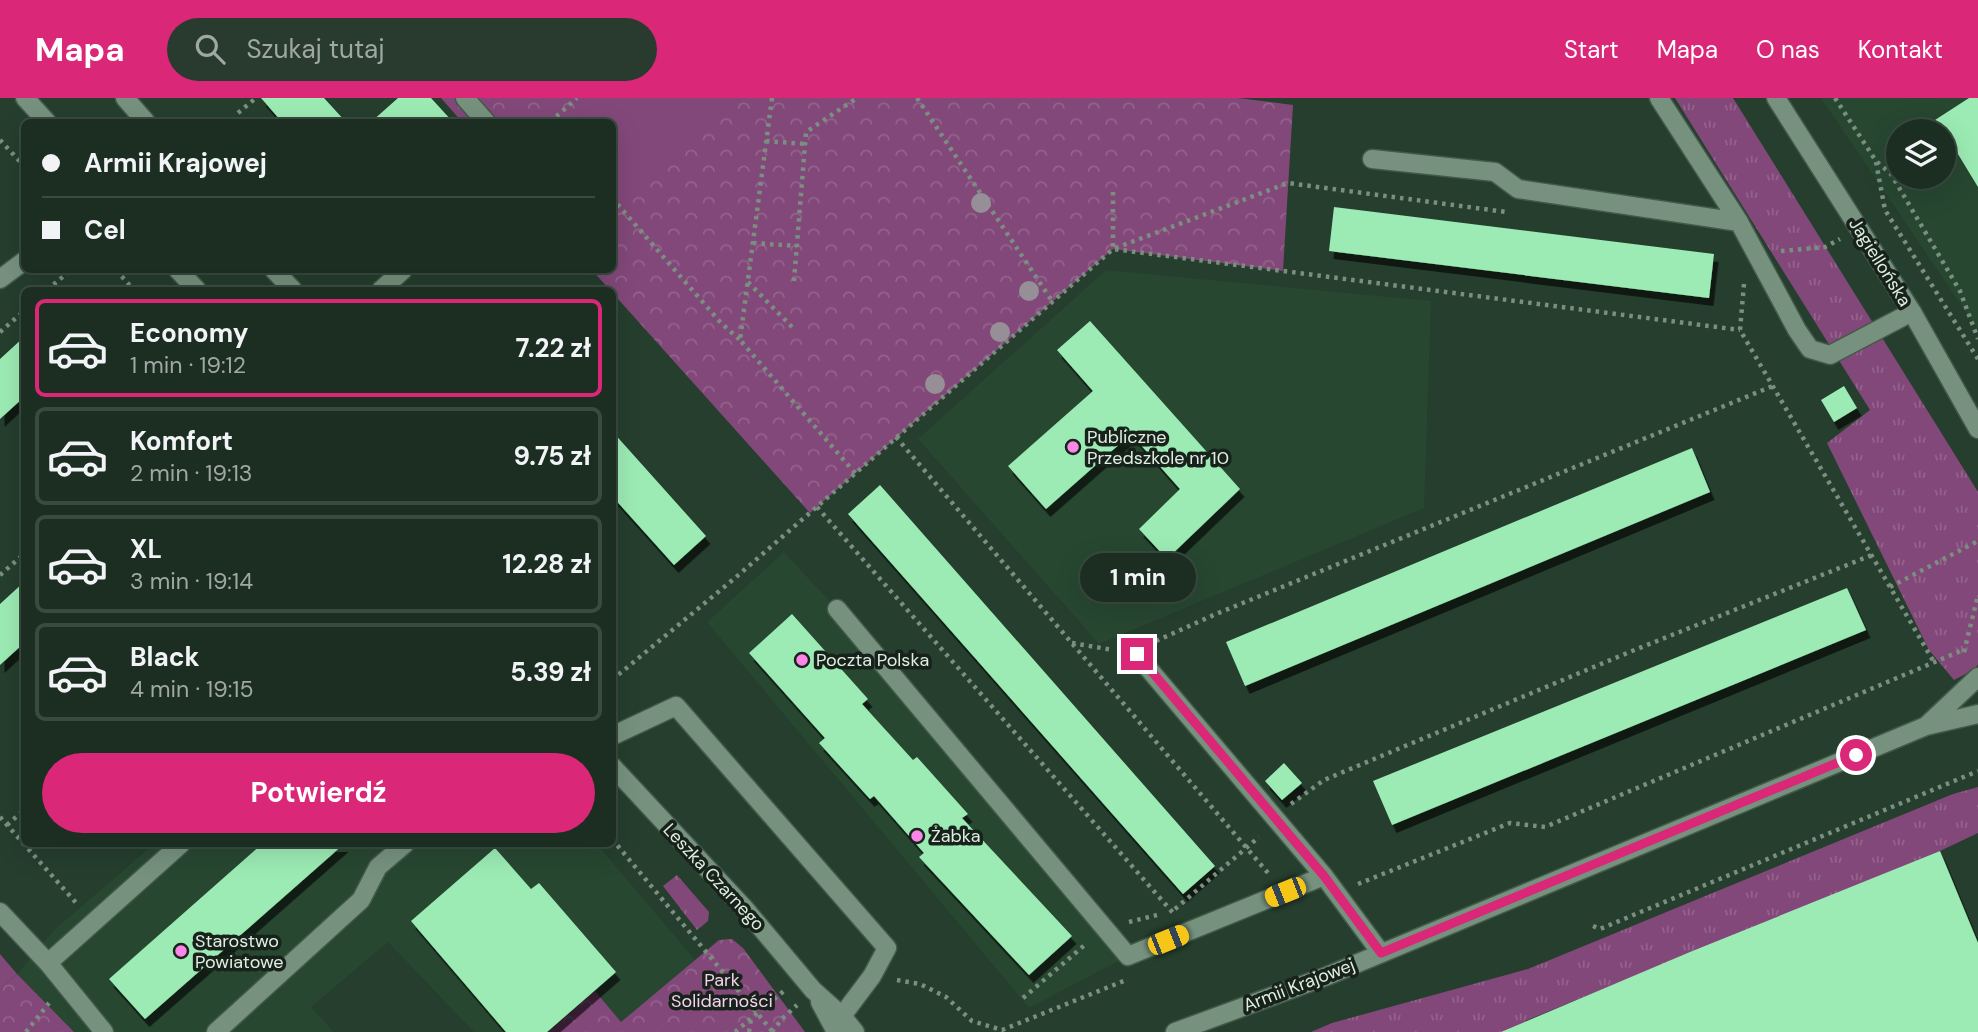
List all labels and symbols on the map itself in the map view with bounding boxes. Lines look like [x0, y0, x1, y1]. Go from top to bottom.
street label: Jagiellońska [1843, 213, 1917, 311]
place label: Publiczne Przedszkole nr 10 [1087, 425, 1229, 470]
marker: Publiczne Przedszkole nr 10 [1065, 439, 1081, 455]
callout: 1 min [1079, 552, 1195, 602]
route end [1121, 638, 1153, 670]
place label: Poczta Polska [816, 648, 929, 672]
marker: Poczta Polska [794, 652, 810, 668]
route start [1840, 739, 1872, 771]
street label: Leszka Czarnego [658, 818, 770, 936]
place label: Żabka [931, 824, 981, 848]
marker: Żabka [909, 828, 925, 844]
car [1262, 874, 1309, 910]
car [1145, 922, 1192, 958]
place label: Starostwo Powiatowe [195, 929, 284, 974]
marker: Starostwo Powiatowe [173, 943, 189, 959]
street label: Armii Krajowej [1240, 953, 1358, 1017]
park label: Park Solidarności [671, 968, 773, 1013]

